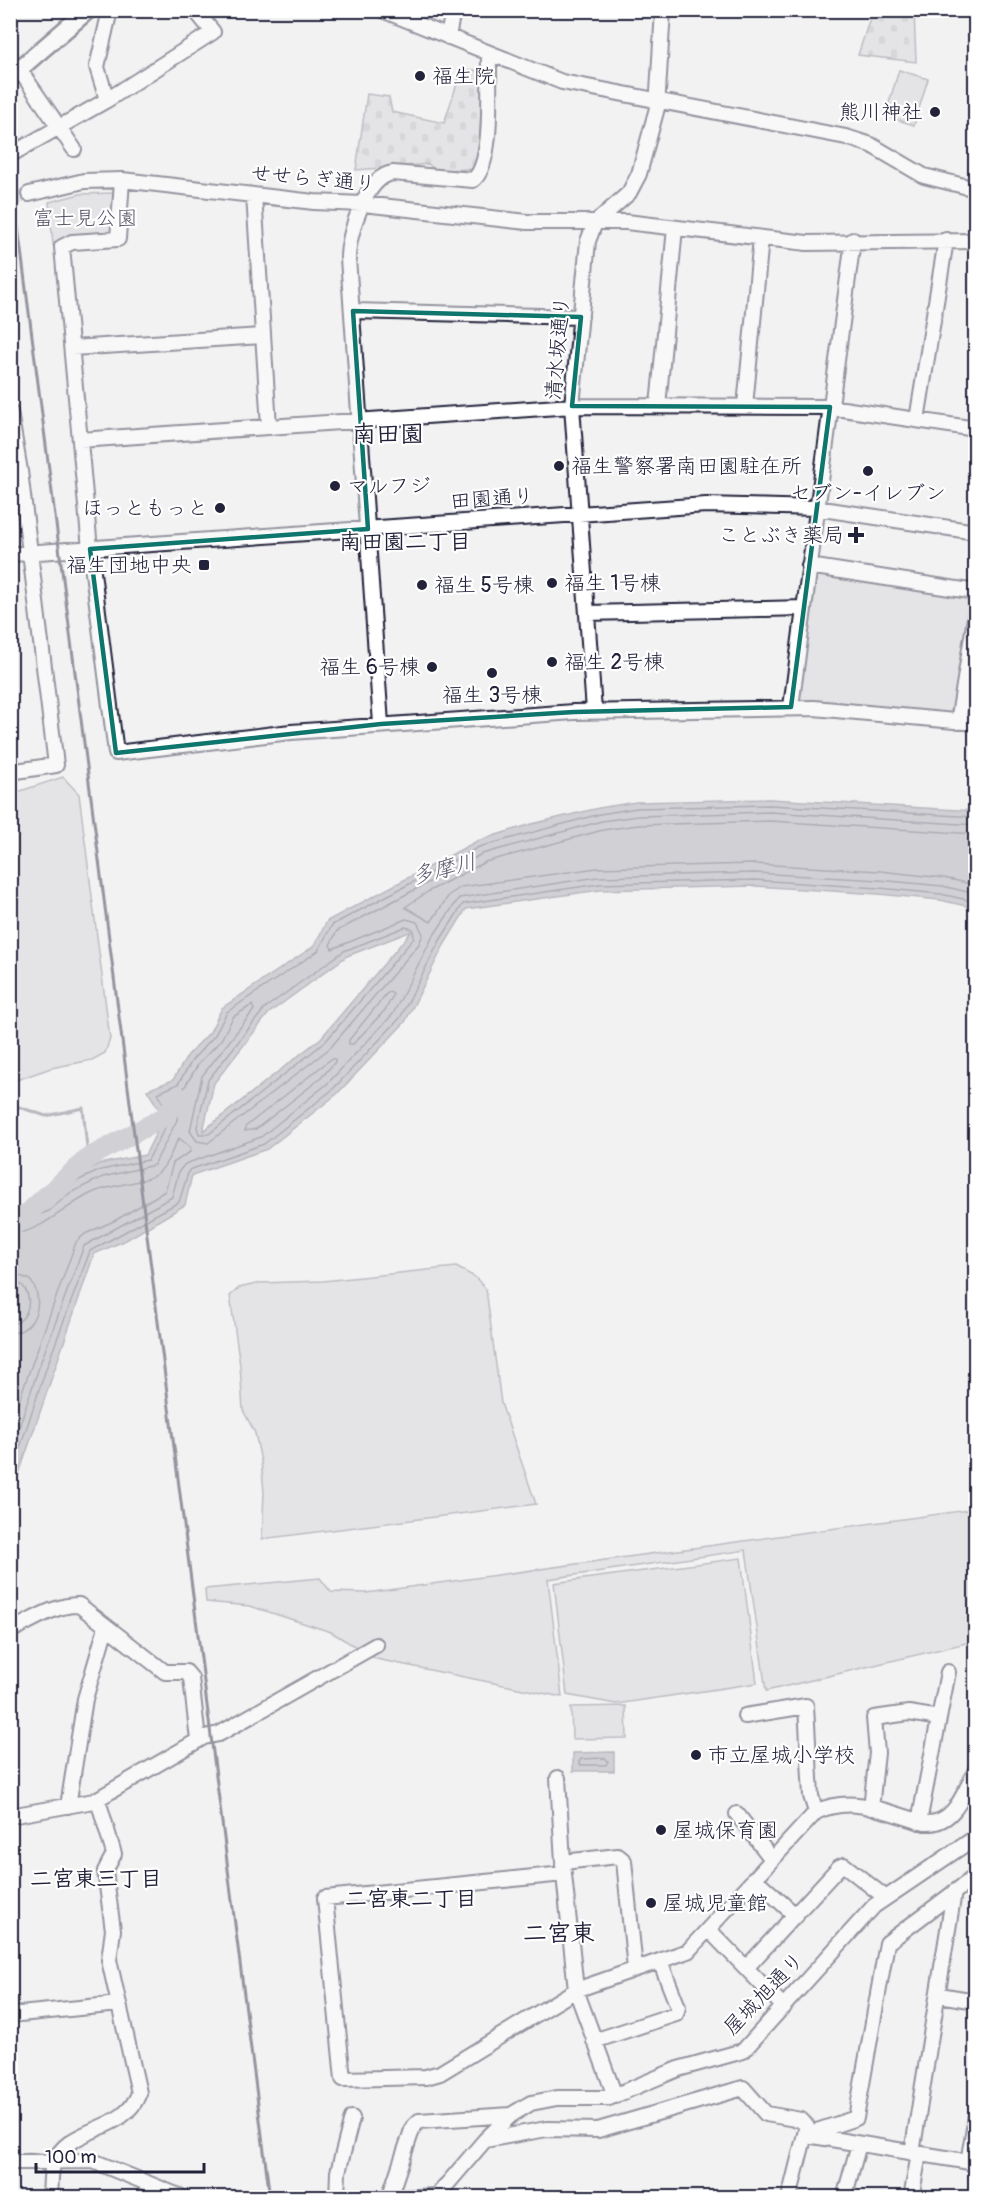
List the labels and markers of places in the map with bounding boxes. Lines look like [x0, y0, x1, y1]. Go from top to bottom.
place label: 福生院 [432, 63, 495, 90]
marker: 福生院 [413, 69, 427, 83]
place label: 熊川神社 [839, 99, 923, 126]
marker: 熊川神社 [928, 105, 942, 119]
place label: 福生警察署南田園駐在所 [571, 453, 802, 480]
marker: 福生警察署南田園駐在所 [552, 459, 566, 473]
marker: セブン-イレブン [861, 464, 875, 478]
place label: マルフジ [347, 473, 431, 500]
marker: マルフジ [328, 479, 342, 493]
place label: セブン-イレブン [790, 480, 946, 507]
place label: ほっともっと [82, 495, 208, 522]
marker: ほっともっと [213, 501, 227, 515]
place label: ことぶき薬局 [718, 522, 844, 549]
marker: ことぶき薬局 [849, 528, 863, 542]
place label: 福生団地中央 [66, 552, 192, 579]
marker: 福生団地中央 [197, 558, 211, 572]
place label: 福生 1号棟 [564, 570, 661, 597]
place label: 福生 5号棟 [434, 572, 534, 599]
marker: 福生 1号棟 [545, 576, 559, 590]
marker: 福生 5号棟 [415, 578, 429, 592]
place label: 福生 2号棟 [564, 649, 664, 676]
place label: 福生 6号棟 [319, 654, 420, 681]
marker: 福生 2号棟 [545, 655, 559, 669]
marker: 福生 6号棟 [425, 660, 439, 674]
marker: 福生 3号棟 [485, 666, 499, 680]
place label: 福生 3号棟 [442, 682, 542, 709]
place label: 市立屋城小学校 [708, 1742, 855, 1769]
marker: 市立屋城小学校 [689, 1748, 703, 1762]
place label: 屋城保育園 [673, 1817, 778, 1844]
marker: 屋城保育園 [654, 1823, 668, 1837]
place label: 屋城児童館 [663, 1890, 768, 1917]
marker: 屋城児童館 [644, 1896, 658, 1910]

